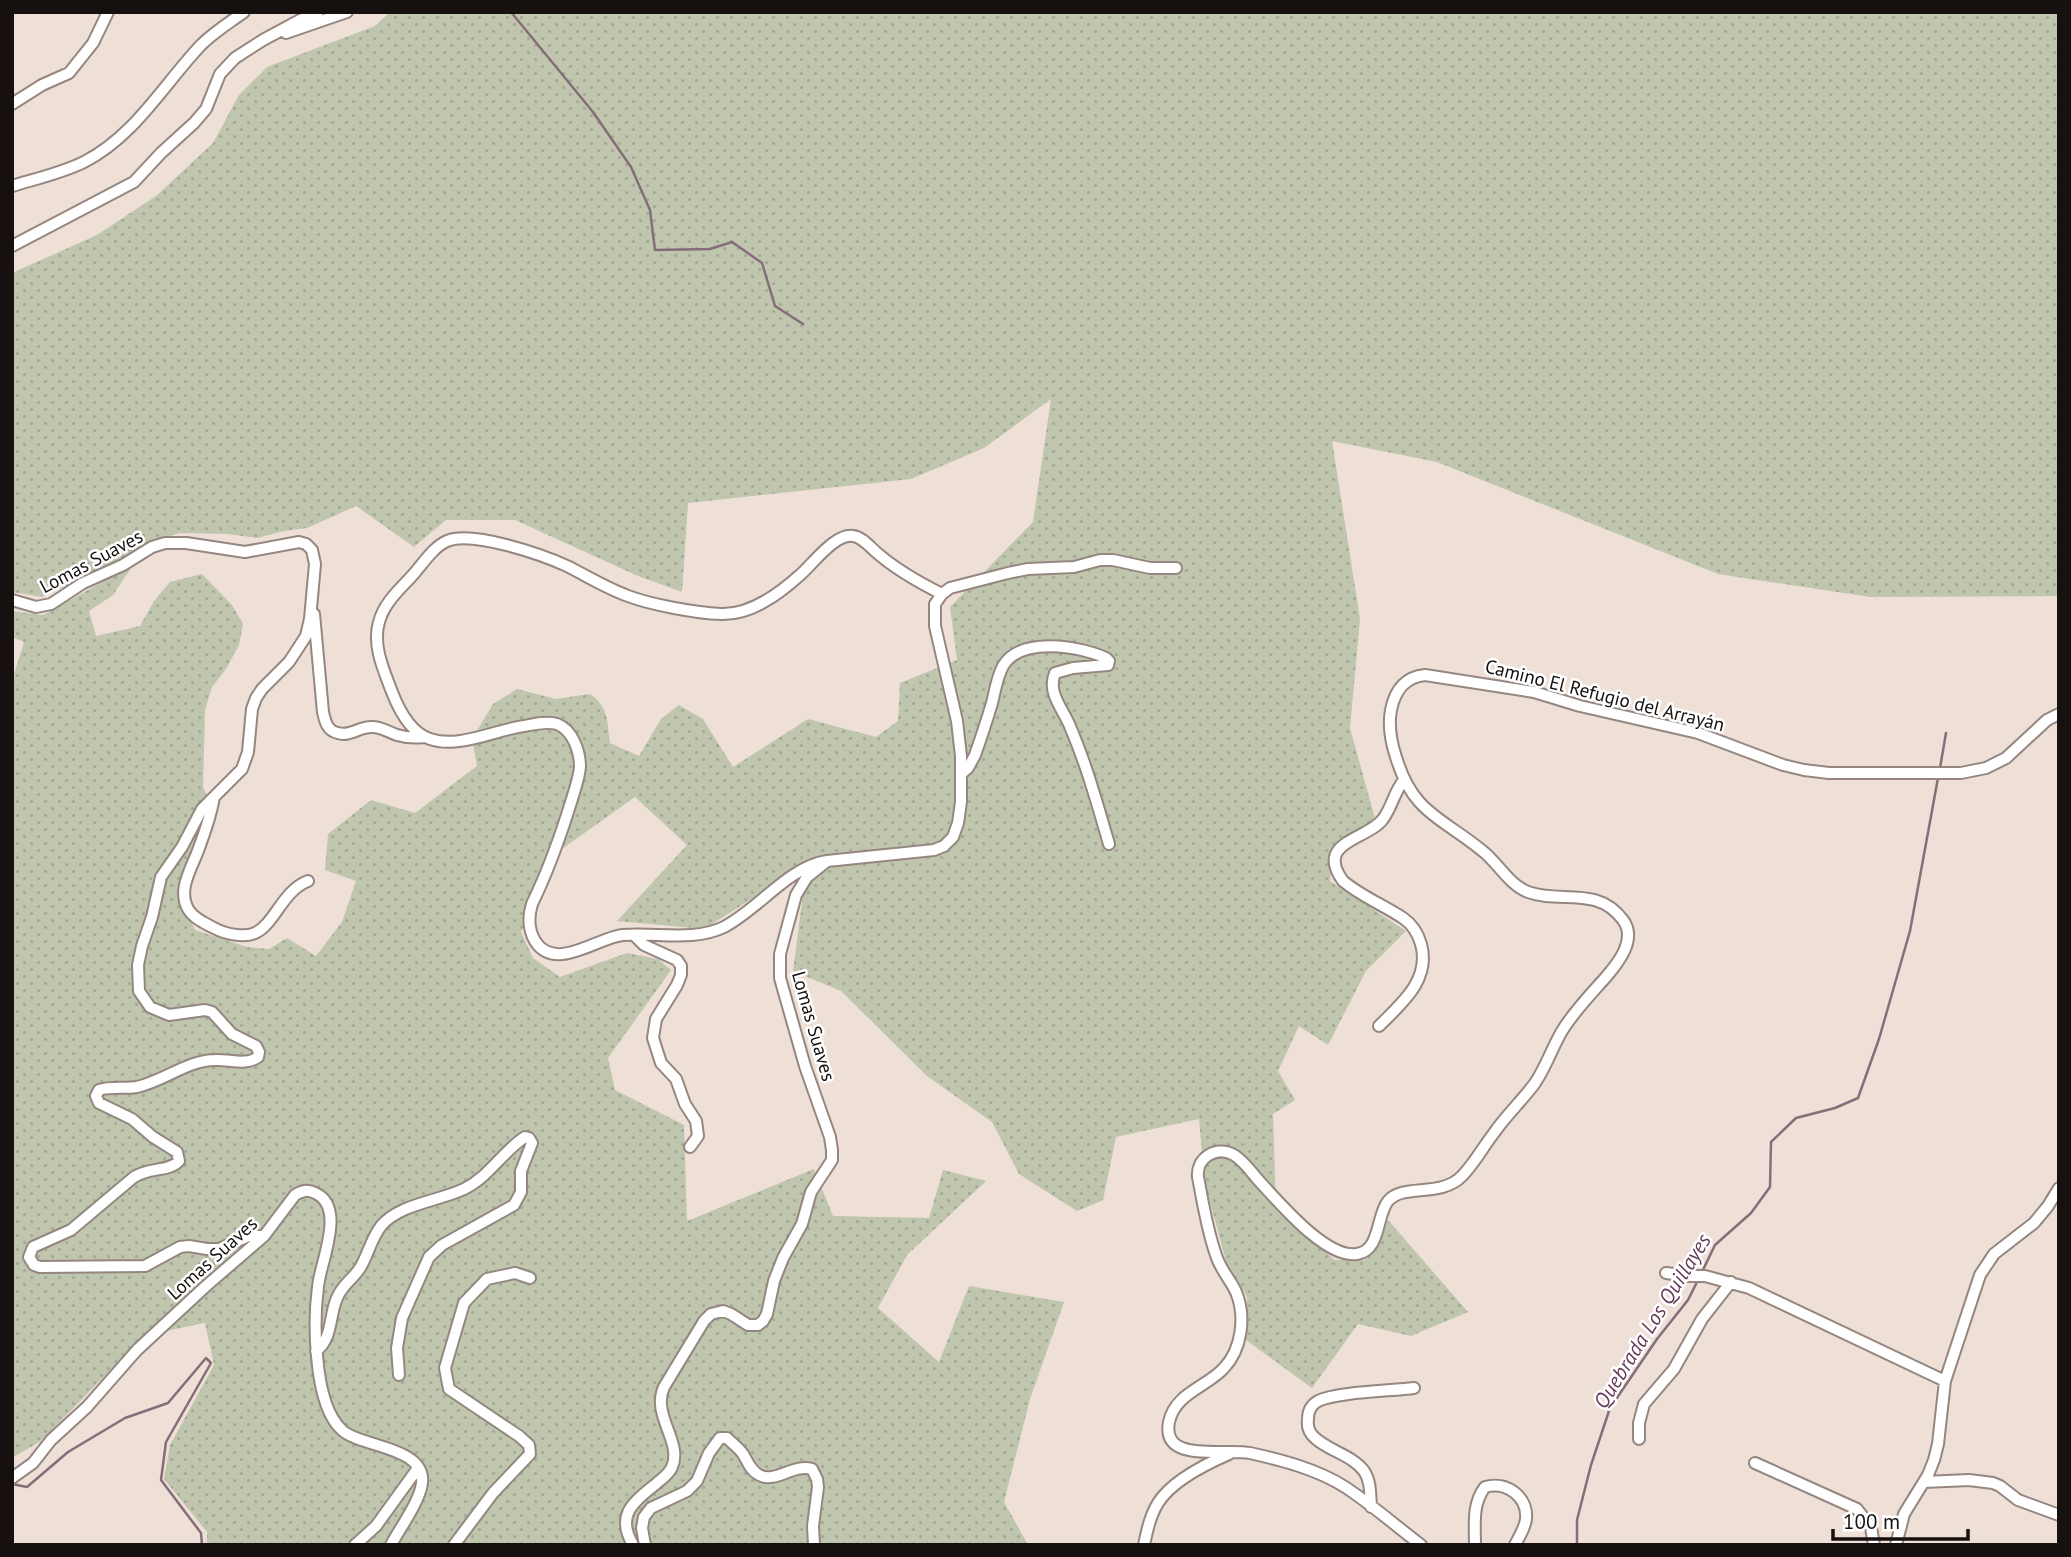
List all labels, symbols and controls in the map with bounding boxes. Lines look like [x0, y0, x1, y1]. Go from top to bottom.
street label: Lomas Suaves [35, 524, 147, 598]
street label: Camino El Refugio del Arrayán [1483, 654, 1727, 736]
street label: Lomas Suaves [787, 968, 841, 1084]
street label: Lomas Suaves [162, 1211, 262, 1305]
water label: Quebrada Los Quillayes [1587, 1228, 1717, 1413]
scale bar [1833, 1498, 1968, 1542]
text: 100 m [1843, 1508, 1900, 1535]

